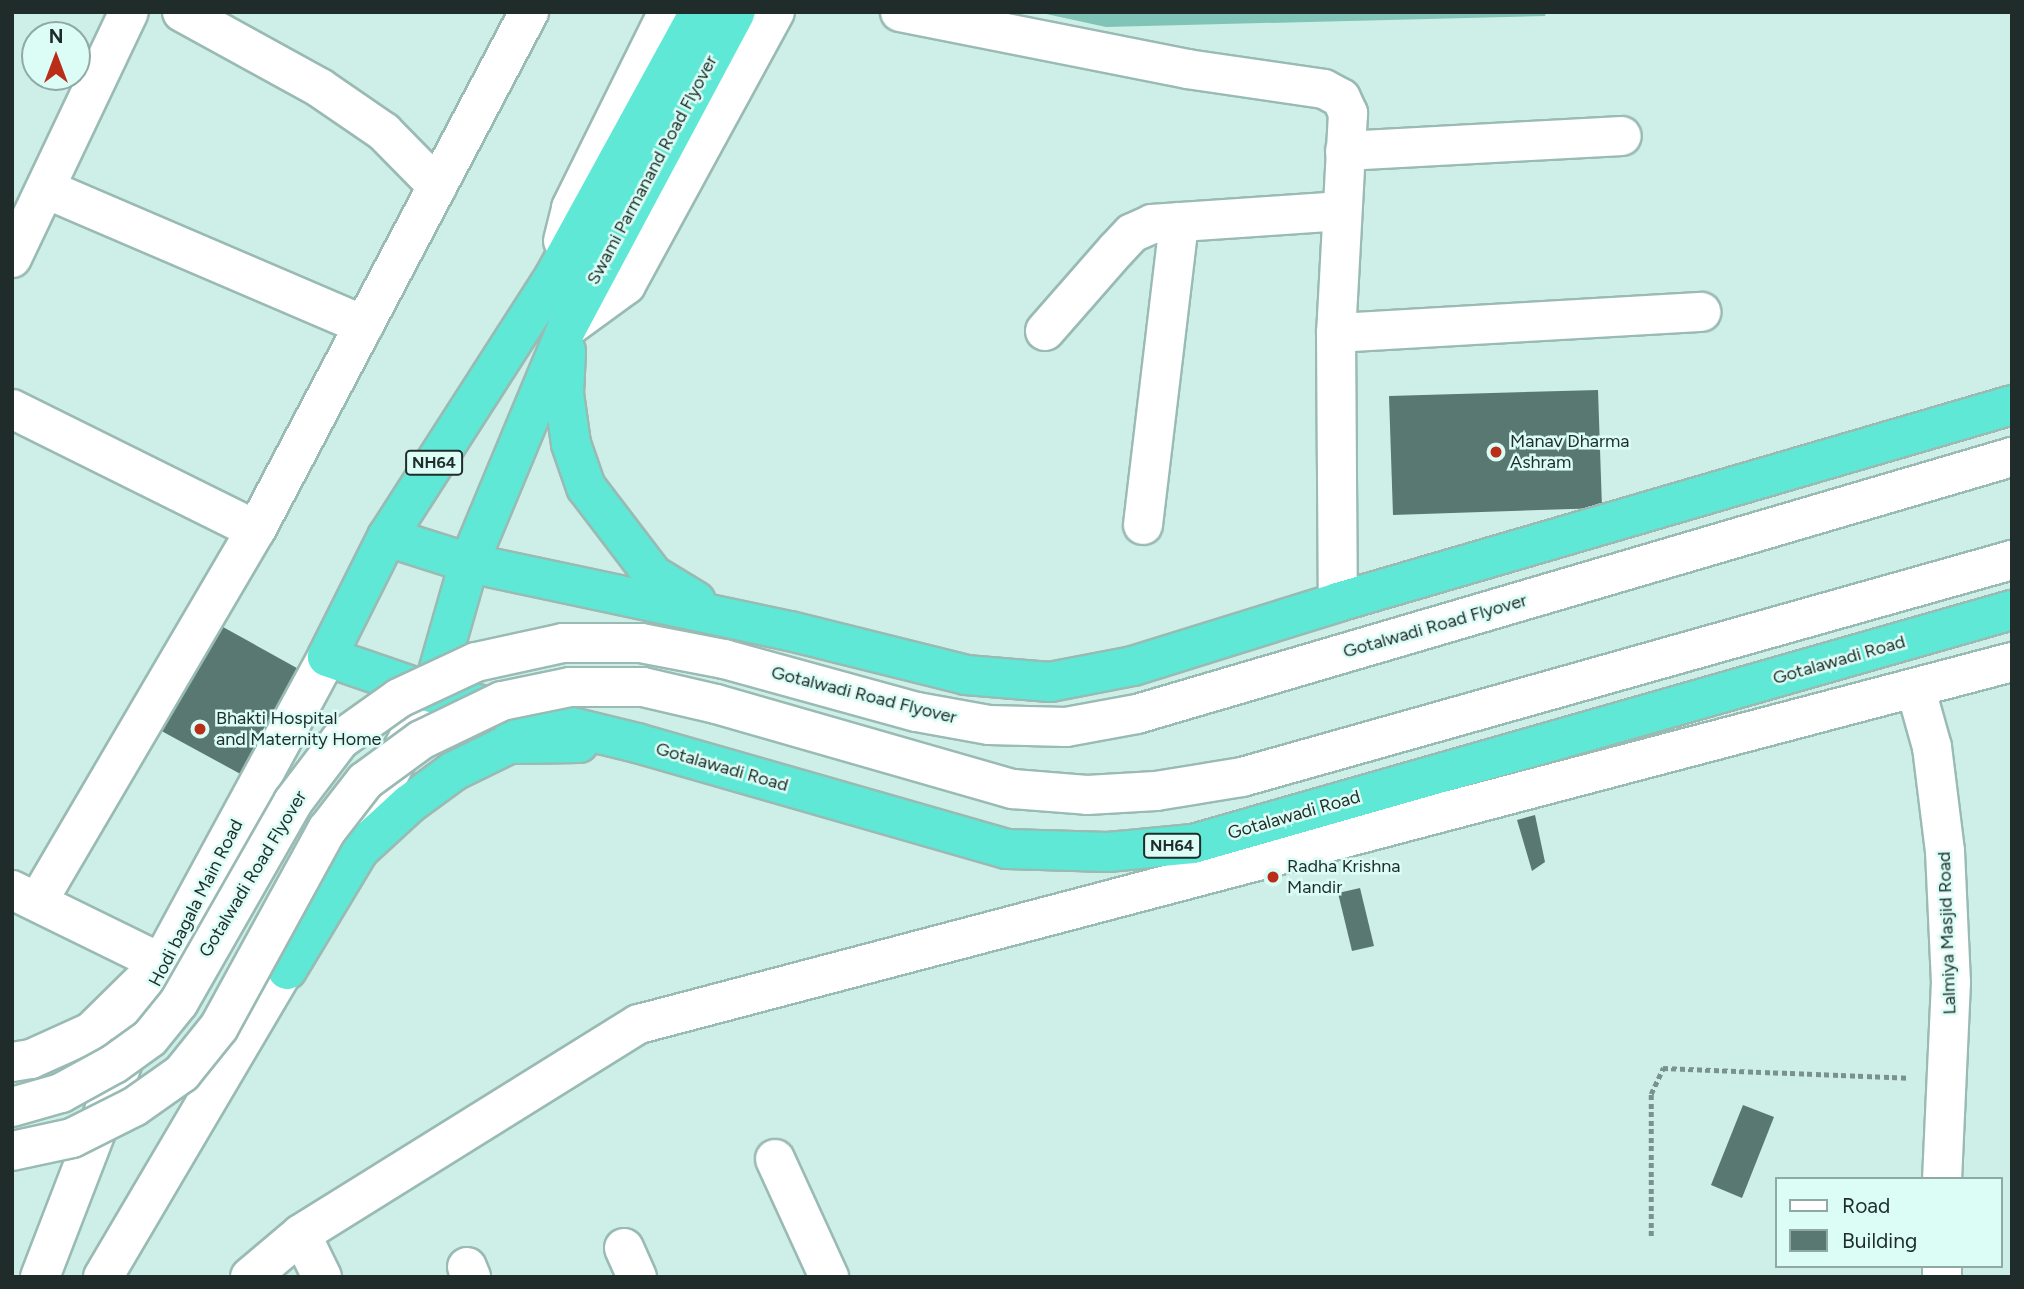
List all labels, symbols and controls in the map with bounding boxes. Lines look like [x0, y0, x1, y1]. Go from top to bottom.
north arrow [21, 21, 91, 91]
text: N [49, 25, 63, 48]
street label: Swami Parmanand Road Flyover [582, 52, 722, 288]
place label: Manav Dharma Ashram [1510, 431, 1629, 474]
marker: Manav Dharma Ashram [1488, 444, 1504, 460]
road number: NH64 [404, 450, 464, 476]
street label: Gotalwadi Road Flyover [1341, 589, 1529, 663]
street label: Gotalawadi Road [1770, 631, 1908, 689]
street label: Gotalwadi Road Flyover [769, 661, 959, 729]
place label: Bhakti Hospital and Maternity Home [216, 708, 381, 750]
marker: Bhakti Hospital and Maternity Home [190, 719, 210, 739]
street label: Gotalawadi Road [653, 738, 791, 796]
street label: Gotalawadi Road [1225, 786, 1363, 844]
street label: Gotalwadi Road Flyover [195, 787, 311, 961]
street label: Hodi bagala Main Road [144, 816, 248, 990]
road number: NH64 [1142, 834, 1202, 859]
street label: Lalmiya Masjid Road [1933, 851, 1961, 1015]
place label: Radha Krishna Mandir [1287, 856, 1401, 898]
marker: Radha Krishna Mandir [1265, 869, 1281, 885]
legend [1776, 1177, 2003, 1268]
text: Road [1842, 1193, 1890, 1218]
text: Building [1842, 1228, 1917, 1253]

